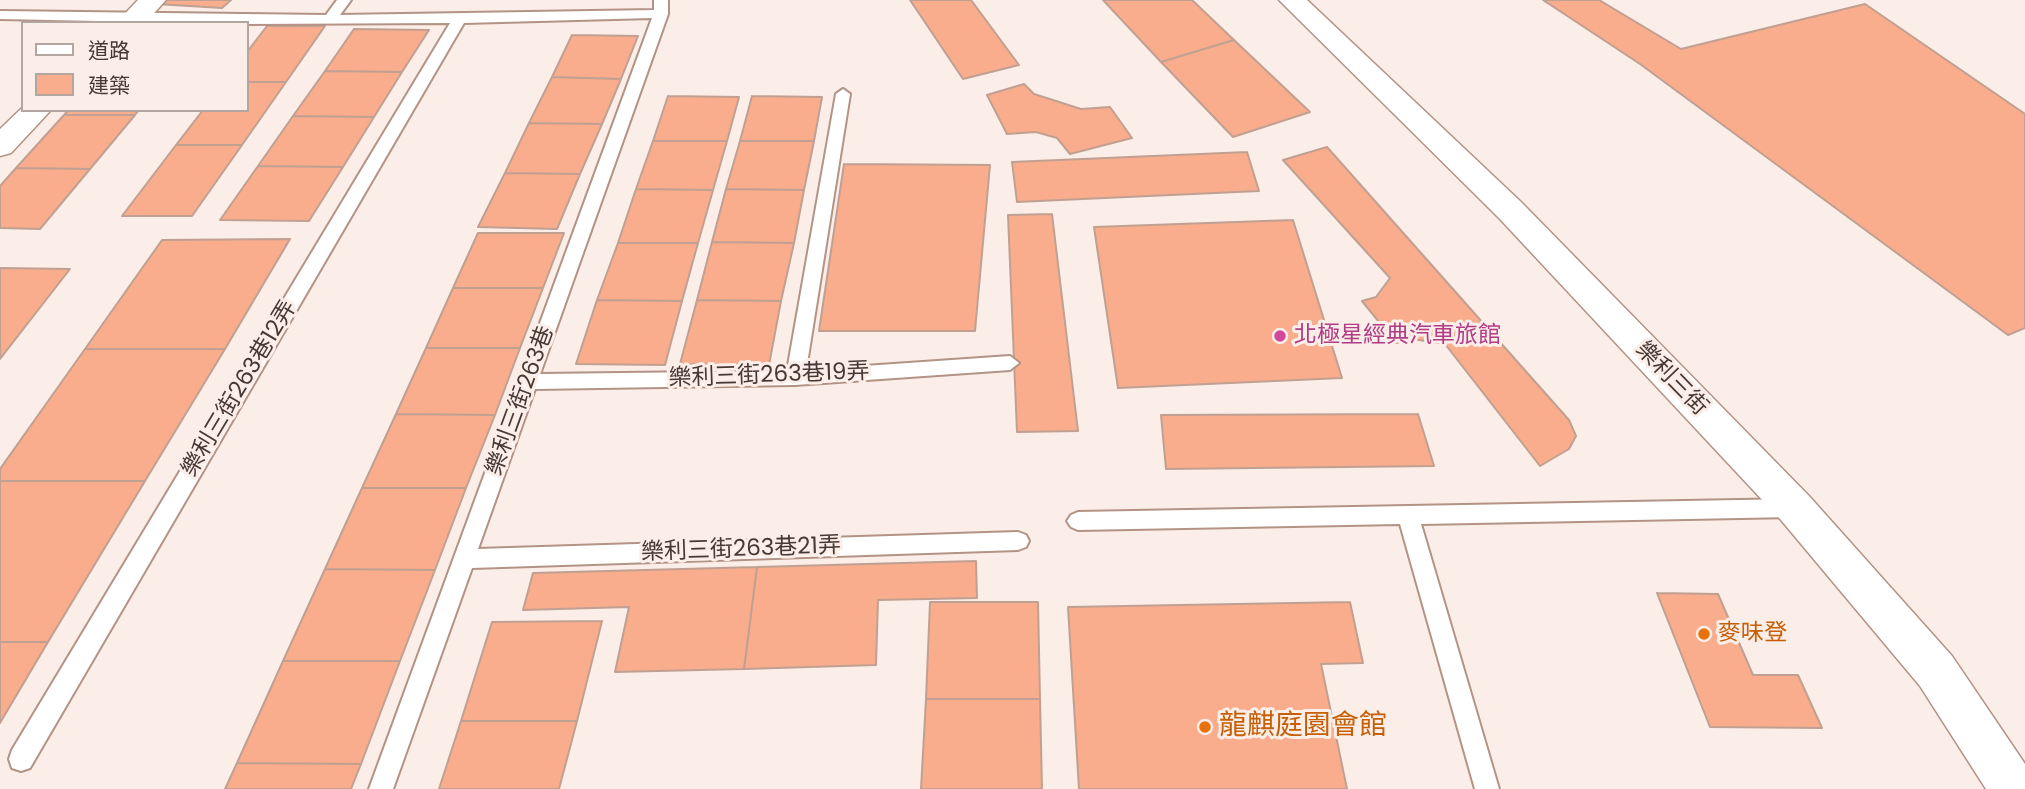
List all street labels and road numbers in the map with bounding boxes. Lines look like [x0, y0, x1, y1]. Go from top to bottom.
street label: 樂利三街263巷12弄 [177, 296, 303, 482]
street label: 樂利三街263巷 [481, 323, 561, 479]
street label: 樂利三街 [1629, 336, 1713, 422]
street label: 樂利三街263巷19弄 [668, 359, 870, 393]
street label: 樂利三街263巷21弄 [641, 533, 841, 567]

